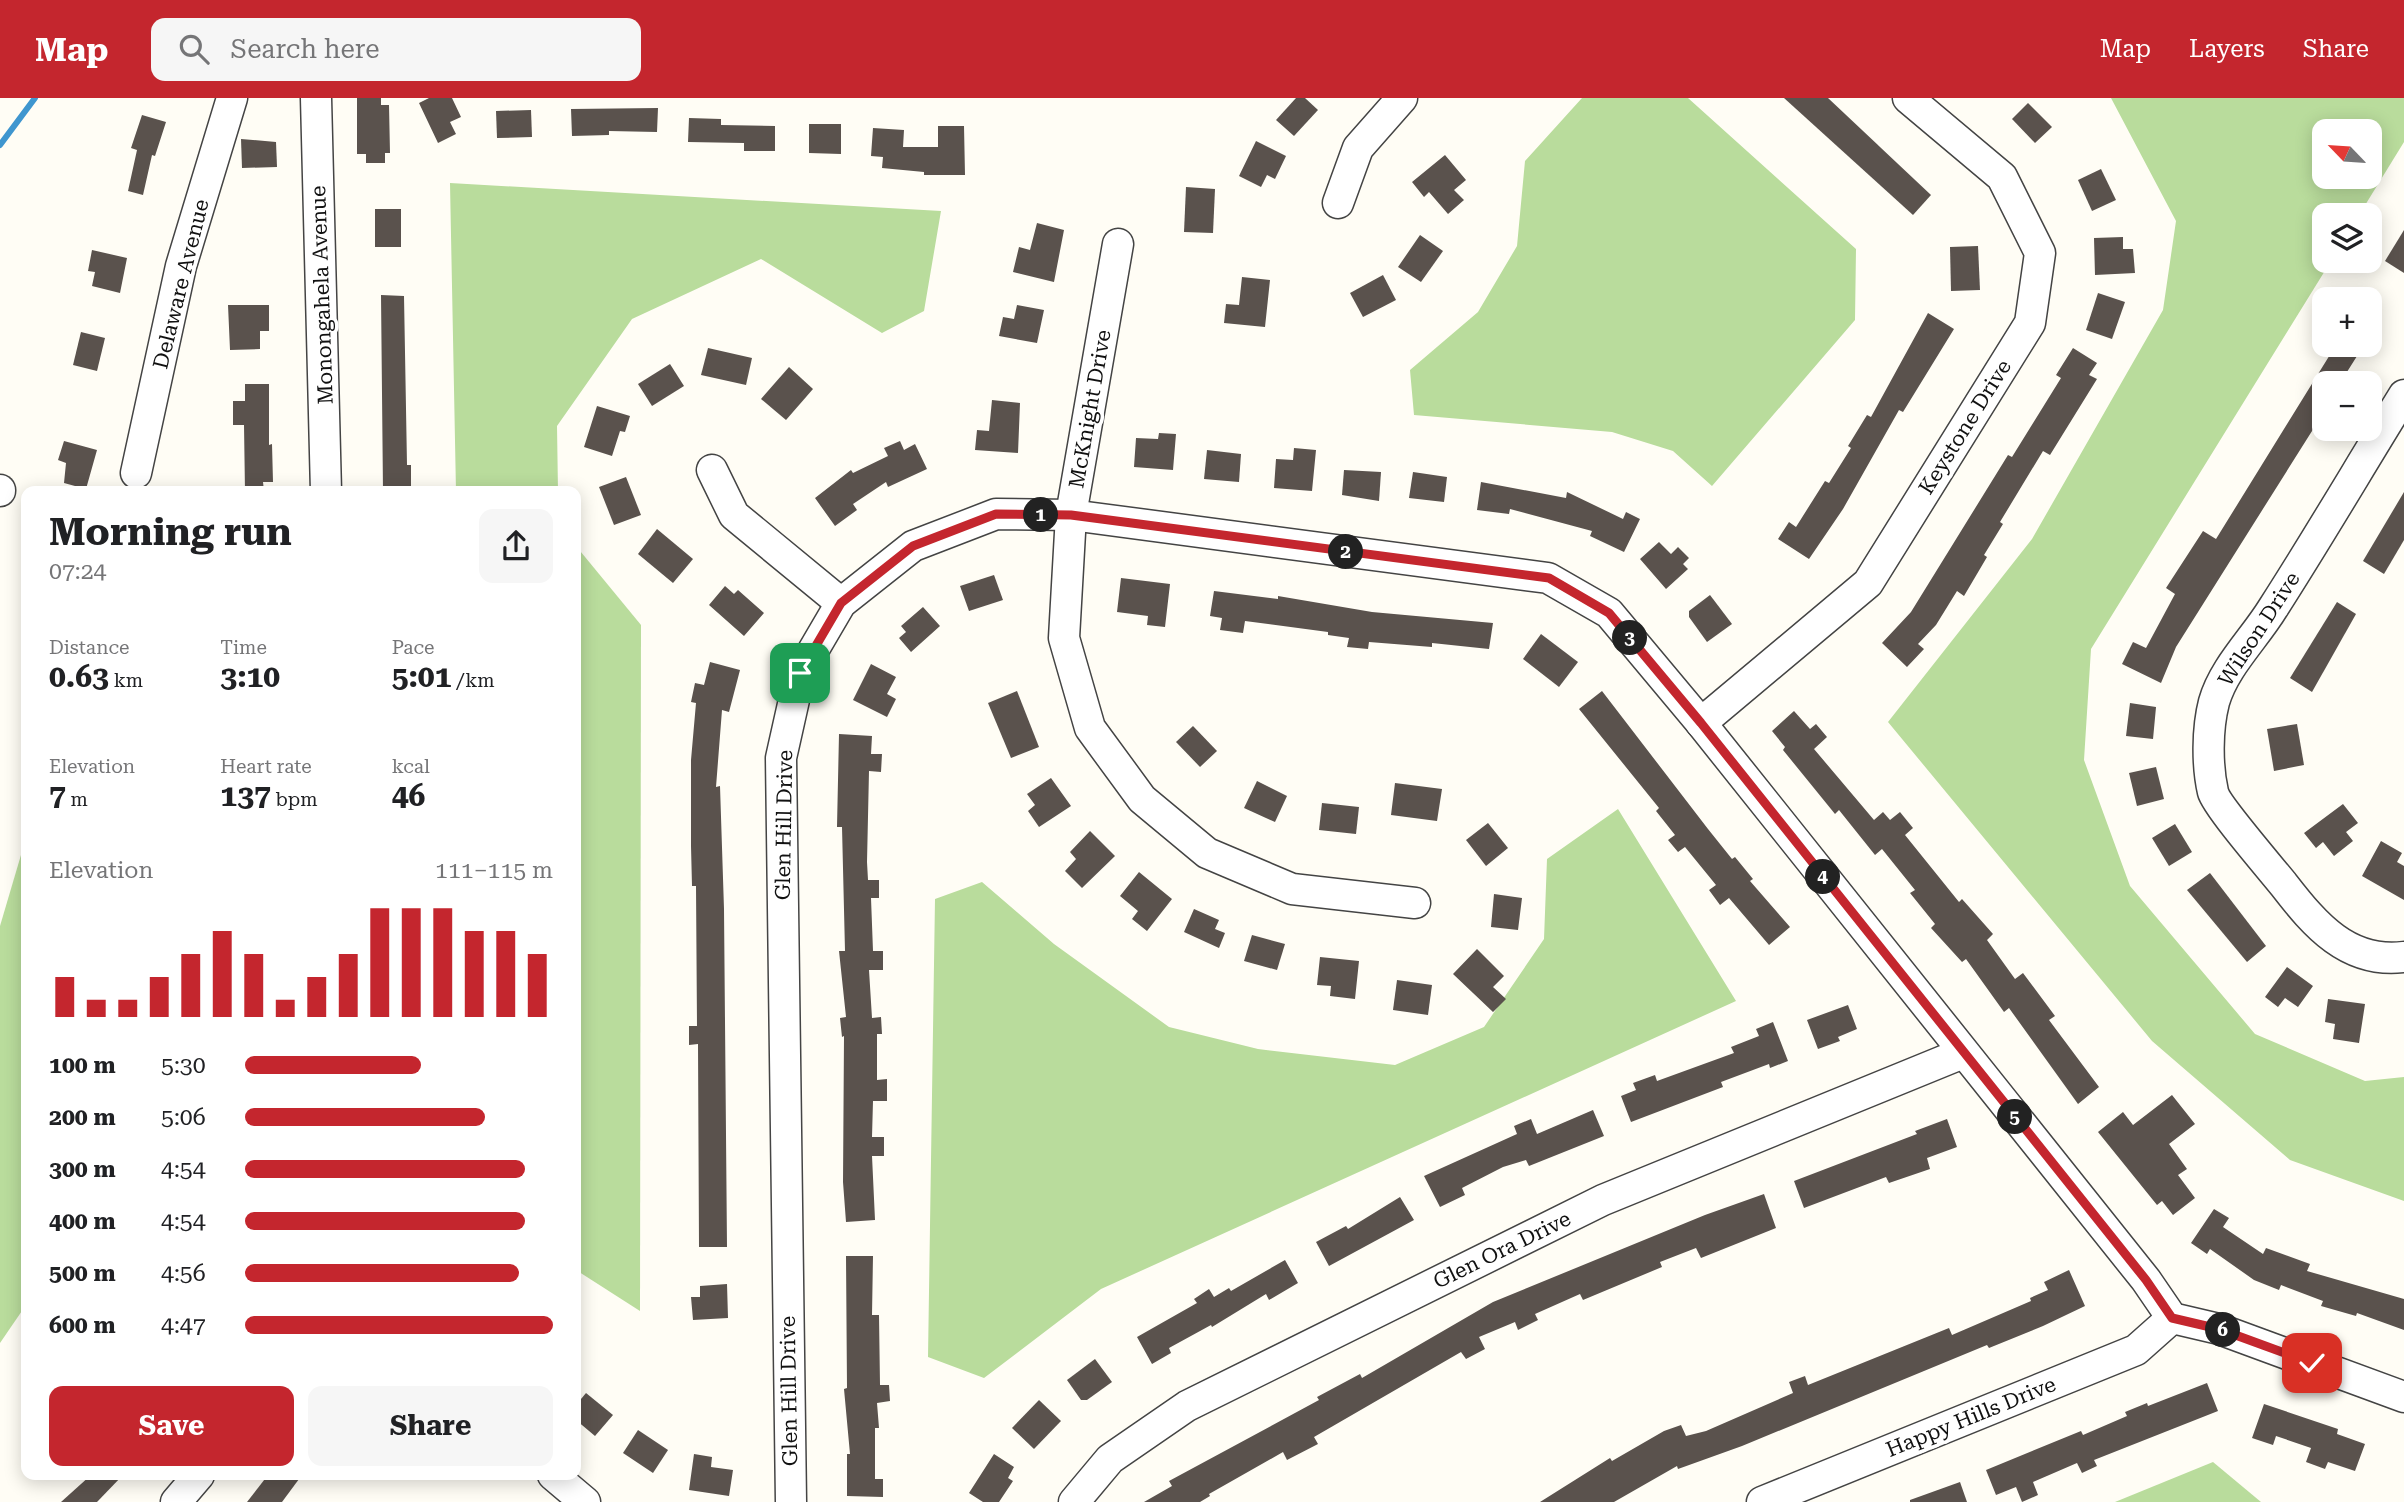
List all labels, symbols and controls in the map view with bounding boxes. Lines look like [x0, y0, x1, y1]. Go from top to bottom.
search box [151, 18, 641, 81]
text: Map [35, 30, 109, 69]
icon: search [175, 30, 213, 68]
text: Search here [231, 34, 380, 64]
text: Map [2100, 35, 2151, 63]
text: Layers [2189, 35, 2265, 63]
text: Share [2303, 35, 2369, 63]
north arrow [2312, 119, 2382, 189]
map controls [2312, 119, 2382, 441]
street label: Monongahela Avenue [306, 185, 338, 405]
street label: Delaware Avenue [148, 197, 214, 371]
button: layers [2312, 203, 2382, 273]
button: + [2312, 287, 2382, 357]
street label: McKnight Drive [1064, 328, 1116, 490]
street label: Keystone Drive [1914, 355, 2016, 499]
button: − [2312, 371, 2382, 441]
pin: 1 [1024, 498, 1058, 532]
text: 1 [1035, 503, 1046, 526]
button: share [479, 509, 553, 583]
text: Morning run [49, 510, 292, 554]
pin: 2 [1328, 534, 1364, 570]
text: 2 [1340, 540, 1351, 563]
text: 07:24 [49, 558, 106, 585]
street label: Wilson Drive [2213, 568, 2305, 690]
pin: 3 [1612, 620, 1648, 656]
text: 3 [1624, 626, 1635, 649]
text: Distance [49, 636, 129, 659]
text: Time [220, 636, 267, 659]
text: Pace [392, 636, 435, 659]
pin [770, 643, 830, 703]
icon: arrive [781, 654, 819, 692]
text: 0.63 [49, 659, 109, 694]
text: 3:10 [220, 659, 280, 694]
text: 5:01 [392, 659, 451, 694]
text: km [109, 669, 143, 692]
text: /km [451, 669, 495, 692]
street label: Glen Hill Drive [771, 750, 797, 900]
text: Elevation [49, 755, 135, 778]
text: Heart rate [220, 755, 312, 778]
text: kcal [392, 755, 430, 778]
text: 7 [49, 778, 66, 813]
text: 137 [220, 778, 271, 813]
text: 46 [392, 778, 425, 813]
text: m [66, 788, 88, 811]
text: bpm [271, 788, 318, 811]
text: Elevation [49, 857, 153, 884]
text: 111–115 m [435, 857, 553, 884]
pin: 4 [1806, 860, 1840, 894]
text: 4 [1817, 865, 1828, 888]
text: 100 m [49, 1052, 116, 1079]
text: 5:30 [161, 1052, 206, 1079]
pin: 5 [1997, 1100, 2032, 1134]
text: 200 m [49, 1104, 116, 1131]
text: 5:06 [161, 1104, 206, 1131]
text: 5 [2009, 1105, 2020, 1128]
text: 300 m [49, 1156, 116, 1183]
text: 4:54 [161, 1156, 206, 1183]
street label: Glen Ora Drive [1429, 1206, 1575, 1294]
text: 400 m [49, 1208, 116, 1235]
text: 4:54 [161, 1208, 206, 1235]
text: 500 m [49, 1260, 116, 1287]
text: 4:56 [161, 1260, 206, 1287]
text: 600 m [49, 1312, 116, 1339]
text: 4:47 [161, 1312, 206, 1339]
pin: 6 [2206, 1312, 2240, 1348]
street label: Glen Hill Drive [776, 1316, 802, 1466]
text: 6 [2217, 1318, 2228, 1341]
pin [2282, 1333, 2342, 1393]
icon: check [2293, 1344, 2331, 1382]
street label: Happy Hills Drive [1883, 1372, 2059, 1462]
button: Save [49, 1386, 294, 1466]
button: Share [308, 1386, 553, 1466]

